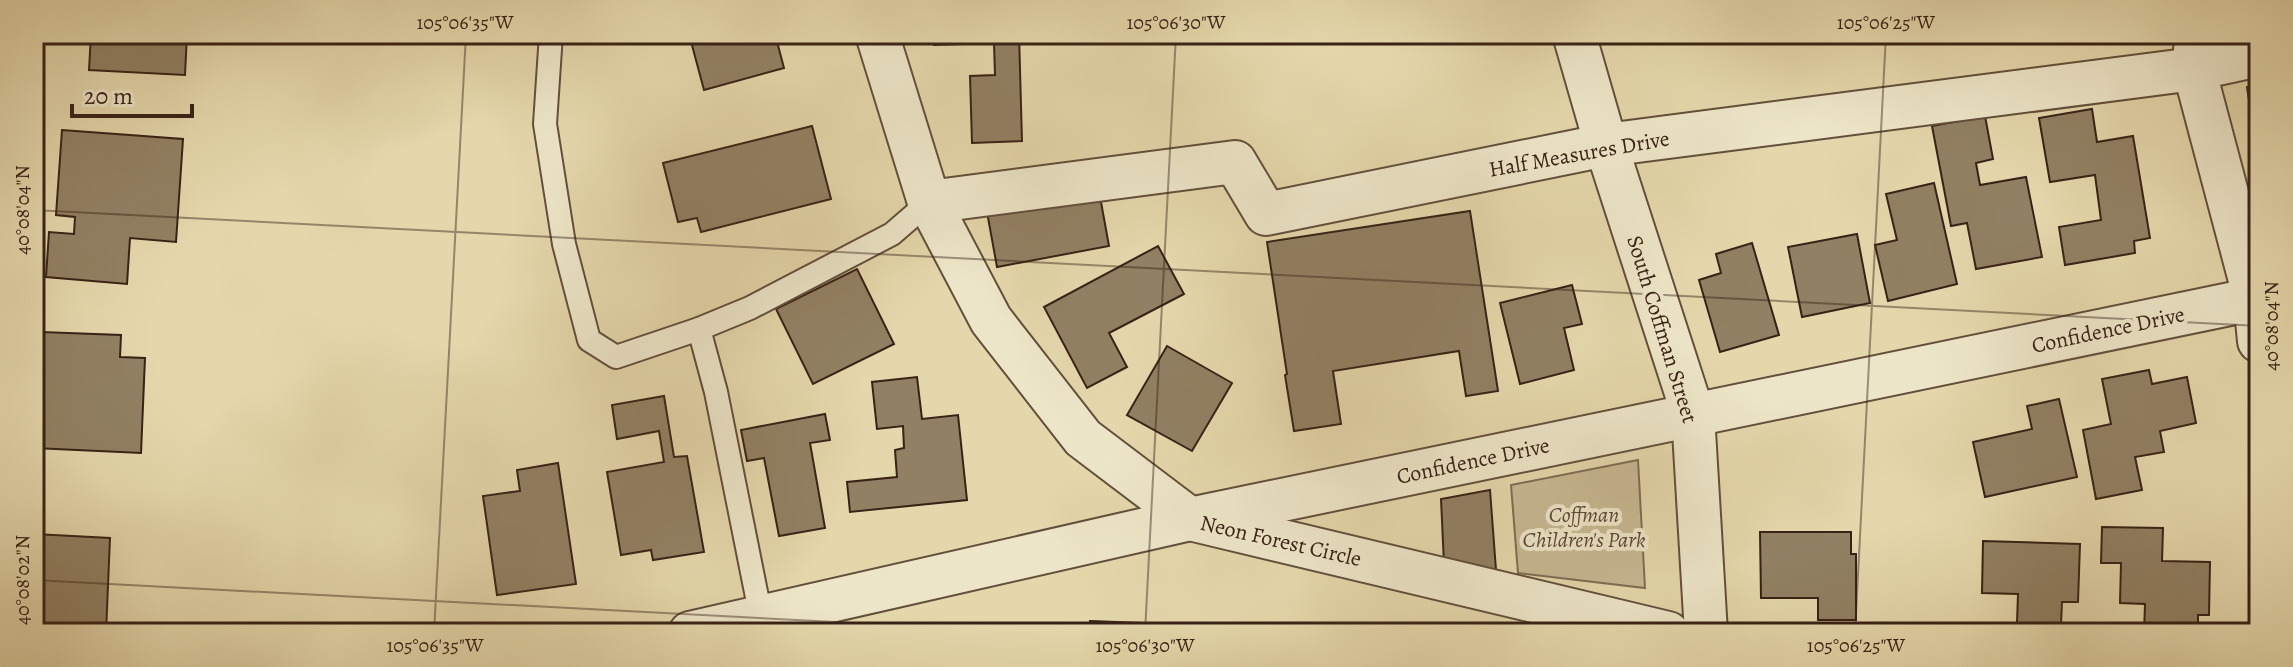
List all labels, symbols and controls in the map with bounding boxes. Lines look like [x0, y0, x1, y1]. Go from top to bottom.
text: 105°06'35"W [416, 9, 514, 36]
text: 105°06'30"W [1126, 9, 1226, 36]
text: 105°06'25"W [1837, 9, 1935, 36]
scale bar [72, 68, 192, 118]
text: 20 m [84, 80, 133, 112]
street label: Half Measures Drive [1486, 123, 1672, 185]
text: 40°08'04"N [9, 165, 36, 255]
street label: South Coffman Street [1619, 232, 1705, 427]
text: 40°08'04"N [2258, 281, 2285, 371]
street label: Confidence Drive [2029, 299, 2187, 361]
street label: Confidence Drive [1394, 430, 1552, 492]
park label: Coffman Children's Park [1522, 500, 1646, 555]
street label: Neon Forest Circle [1197, 508, 1364, 574]
text: 40°08'02"N [9, 535, 36, 625]
text: 105°06'35"W [386, 632, 484, 659]
text: 105°06'30"W [1095, 632, 1195, 659]
text: 105°06'25"W [1807, 632, 1905, 659]

